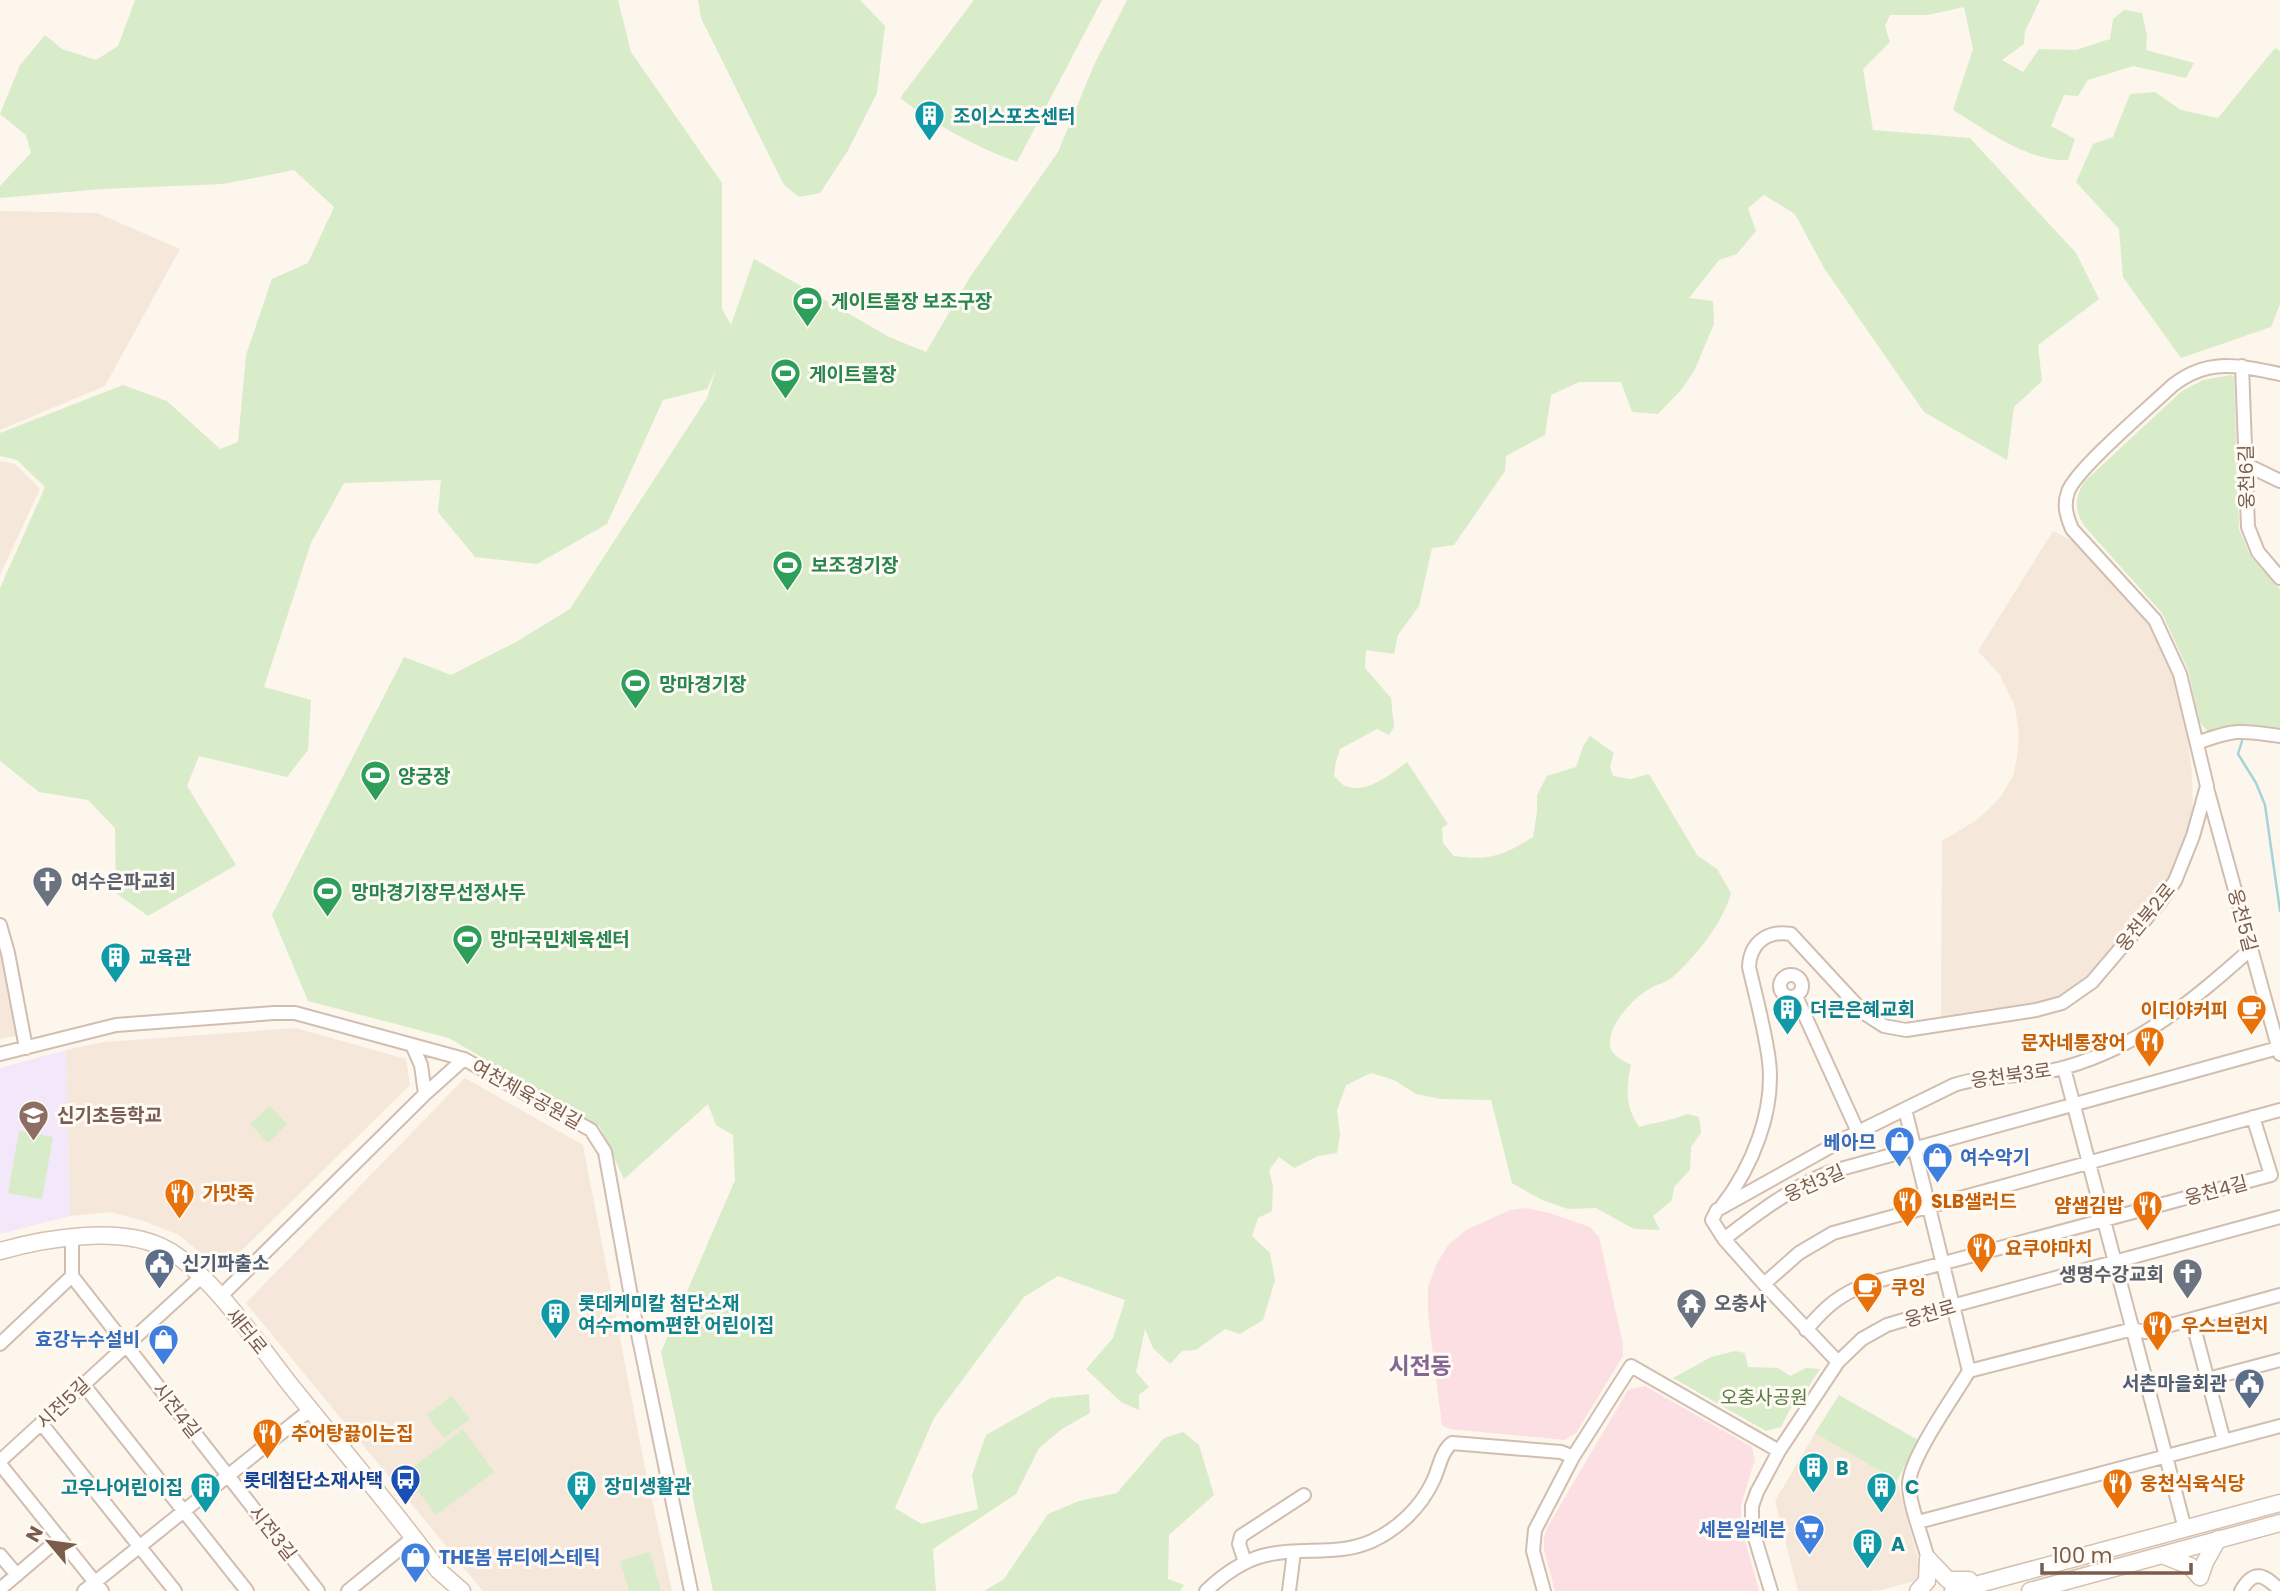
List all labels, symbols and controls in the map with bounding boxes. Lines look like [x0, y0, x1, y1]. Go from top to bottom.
building icon: 조이스포츠센터 [913, 99, 947, 143]
place label: 조이스포츠센터 [953, 103, 1075, 130]
sports icon: 게이트볼장 보조구장 [791, 284, 825, 328]
place label: 게이트볼장 보조구장 [831, 288, 992, 315]
sports icon: 게이트볼장 [769, 357, 803, 401]
place label: 게이트볼장 [809, 361, 896, 388]
street label: 웅천6길 [2232, 445, 2261, 509]
sports icon: 보조경기장 [771, 548, 805, 592]
place label: 보조경기장 [811, 552, 898, 579]
sports icon: 망마경기장 [619, 667, 653, 711]
place label: 망마경기장 [659, 671, 746, 698]
sports icon: 양궁장 [358, 759, 392, 803]
place label: 양궁장 [398, 763, 450, 790]
church icon: 여수은파교회 [31, 864, 65, 908]
place label: 여수은파교회 [71, 868, 176, 895]
sports icon: 망마경기장무선정사두 [311, 875, 345, 919]
street label: 웅천북2로 [2109, 877, 2181, 957]
place label: 망마경기장무선정사두 [351, 879, 526, 906]
street label: 웅천5길 [2221, 886, 2264, 955]
sports icon: 망마국민체육센터 [450, 922, 484, 966]
place label: 망마국민체육센터 [490, 926, 630, 953]
building icon: 교육관 [99, 940, 133, 984]
place label: 교육관 [139, 944, 192, 971]
building icon: 더큰은혜교회 [1770, 992, 1804, 1036]
cafe icon: 이디야커피 [2234, 993, 2268, 1037]
place label: 더큰은혜교회 [1810, 996, 1915, 1023]
place label: 이디야커피 [2141, 997, 2228, 1024]
restaurant icon: 문자네통장어 [2132, 1025, 2166, 1069]
place label: 문자네통장어 [2021, 1029, 2126, 1056]
street label: 여천체육공원길 [467, 1053, 587, 1136]
street label: 웅천북3로 [1969, 1056, 2053, 1095]
school or university icon: 신기초등학교 [17, 1098, 51, 1142]
place label: 신기초등학교 [57, 1102, 162, 1129]
shop icon: 베아므 [1882, 1125, 1916, 1169]
place label: 베아므 [1824, 1129, 1876, 1156]
shop icon: 여수악기 [1920, 1140, 1954, 1184]
place label: 여수악기 [1960, 1144, 2030, 1171]
street label: 웅천3길 [1780, 1158, 1849, 1209]
street label: 웅천4길 [2182, 1169, 2251, 1212]
restaurant icon: 가맛죽 [162, 1176, 196, 1220]
place label: 가맛죽 [202, 1180, 254, 1207]
restaurant icon: SLB샐러드 [1891, 1184, 1925, 1228]
place label: SLB샐러드 [1931, 1188, 2017, 1215]
restaurant icon: 얌샘김밥 [2130, 1188, 2164, 1232]
place label: 얌샘김밥 [2054, 1192, 2124, 1219]
restaurant icon: 요쿠야마치 [1965, 1231, 1999, 1275]
place label: 요쿠야마치 [2005, 1235, 2092, 1262]
public building icon: 신기파출소 [142, 1246, 176, 1290]
place label: 신기파출소 [182, 1250, 269, 1277]
church icon: 생명수강교회 [2170, 1257, 2204, 1301]
place label: 생명수강교회 [2059, 1261, 2164, 1288]
cafe icon: 쿠잉 [1851, 1270, 1885, 1314]
place label: 쿠잉 [1891, 1274, 1926, 1301]
temple icon: 오충사 [1674, 1286, 1708, 1330]
place label: 롯데케미칼 첨단소재 여수mom편한 어린이집 [578, 1290, 774, 1339]
place label: 오충사 [1714, 1290, 1767, 1317]
street label: 웅천로 [1901, 1293, 1959, 1334]
building icon: 롯데케미칼 첨단소재 여수mom편한 어린이집 [538, 1297, 572, 1341]
street label: 새터로 [220, 1302, 274, 1360]
restaurant icon: 우스브런치 [2141, 1308, 2175, 1352]
place label: 우스브런치 [2181, 1312, 2268, 1339]
shop icon: 효강누수설비 [146, 1322, 180, 1366]
place label: 효강누수설비 [35, 1326, 140, 1353]
district label: 시전동 [1388, 1350, 1452, 1382]
public building icon: 서촌마을회관 [2233, 1366, 2267, 1410]
place label: 서촌마을회관 [2122, 1370, 2228, 1397]
street label: 시전5길 [31, 1372, 96, 1435]
street label: 시전4길 [146, 1377, 207, 1444]
park label: 오충사공원 [1720, 1384, 1808, 1411]
restaurant icon: 추어탕끓이는집 [251, 1416, 285, 1460]
place label: 추어탕끓이는집 [291, 1420, 413, 1447]
building icon: B [1796, 1451, 1830, 1495]
place label: B [1836, 1455, 1849, 1482]
bus stop icon: 롯데첨단소재사택 [389, 1463, 423, 1507]
restaurant icon: 웅천식육식당 [2100, 1466, 2134, 1510]
place label: 롯데첨단소재사택 [243, 1467, 383, 1494]
building icon: 장미생활관 [564, 1469, 598, 1513]
building icon: 고우나어린이집 [189, 1470, 223, 1514]
building icon: C [1865, 1470, 1899, 1514]
place label: 웅천식육식당 [2140, 1470, 2245, 1497]
place label: 장미생활관 [604, 1473, 692, 1500]
place label: 고우나어린이집 [61, 1474, 183, 1501]
place label: C [1905, 1474, 1919, 1501]
street label: 시전3길 [242, 1500, 303, 1567]
north arrow [14, 1507, 84, 1577]
supermarket icon: 세븐일레븐 [1792, 1512, 1826, 1556]
place label: 세븐일레븐 [1699, 1516, 1786, 1543]
text: N [19, 1521, 50, 1547]
building icon: A [1851, 1527, 1885, 1571]
place label: A [1891, 1531, 1905, 1558]
scale bar [2042, 1532, 2191, 1576]
shop icon: THE봄 뷰티에스테틱 [399, 1540, 433, 1584]
text: 100 m [2052, 1541, 2112, 1570]
place label: THE봄 뷰티에스테틱 [439, 1544, 601, 1571]

